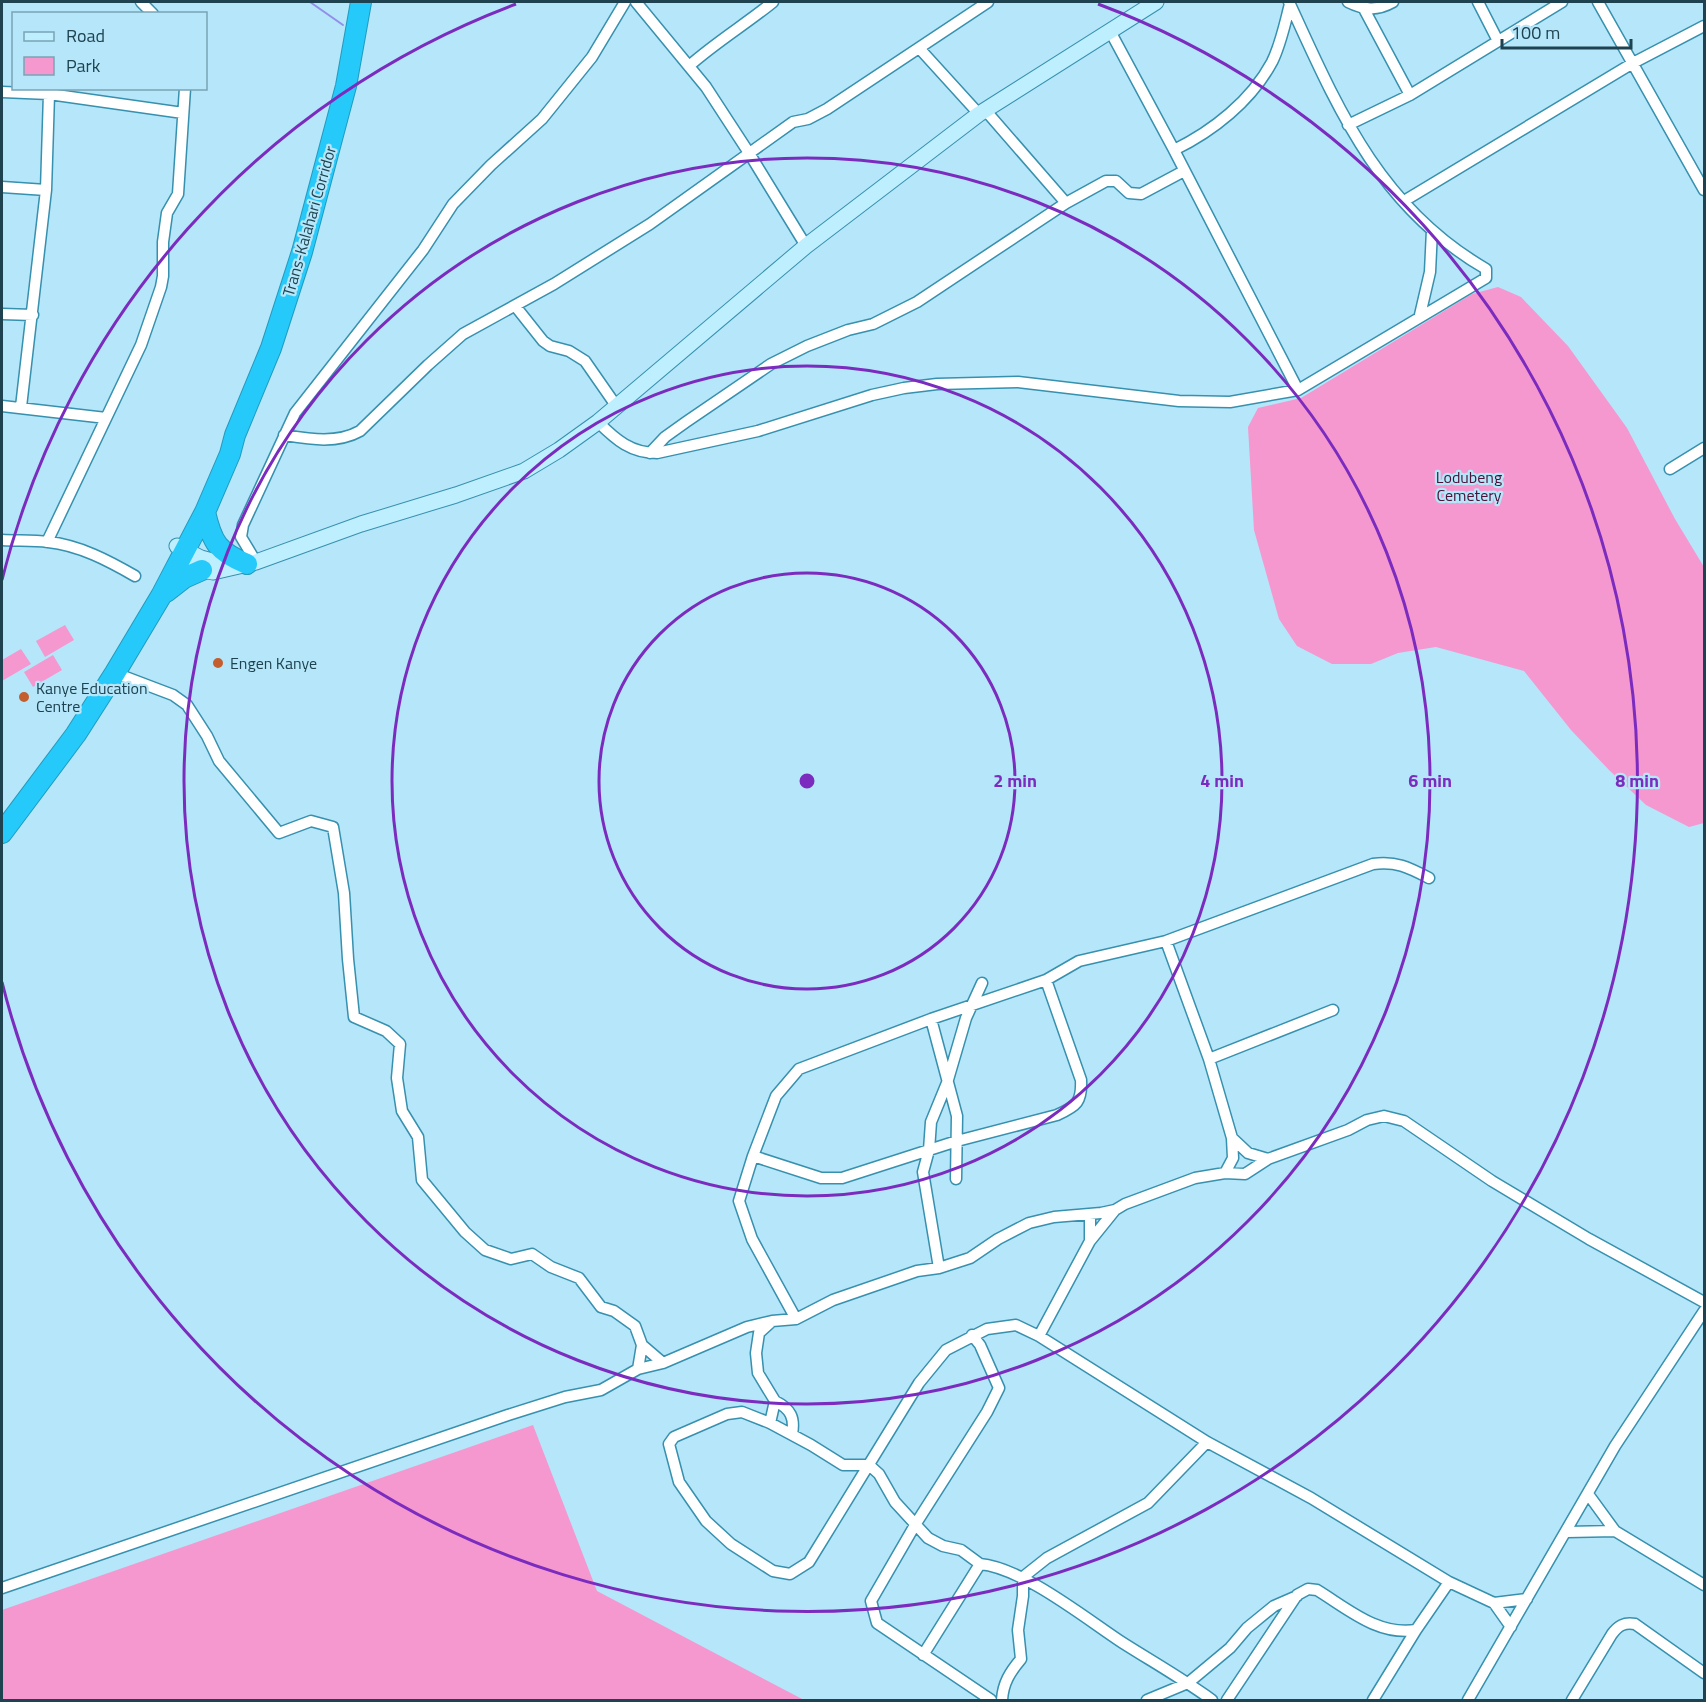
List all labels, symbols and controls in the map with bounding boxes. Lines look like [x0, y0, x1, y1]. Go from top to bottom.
legend [12, 12, 207, 90]
scale bar [1502, 12, 1631, 50]
text: 100 m [1511, 19, 1560, 46]
text: Road [66, 22, 105, 49]
text: Park [66, 52, 101, 79]
street label: Trans-Kalahari Corridor [276, 143, 342, 299]
park label: Lodubeng Cemetery [1436, 465, 1502, 507]
place label: Engen Kanye [230, 651, 317, 675]
marker: Engen Kanye [211, 656, 225, 670]
place label: Kanye Education Centre [36, 676, 148, 718]
marker: Kanye Education Centre [17, 690, 31, 704]
text: 2 min [993, 767, 1037, 794]
text: 4 min [1200, 767, 1244, 794]
text: 6 min [1408, 767, 1452, 794]
text: 8 min [1615, 767, 1659, 794]
centre of rings [797, 771, 817, 791]

